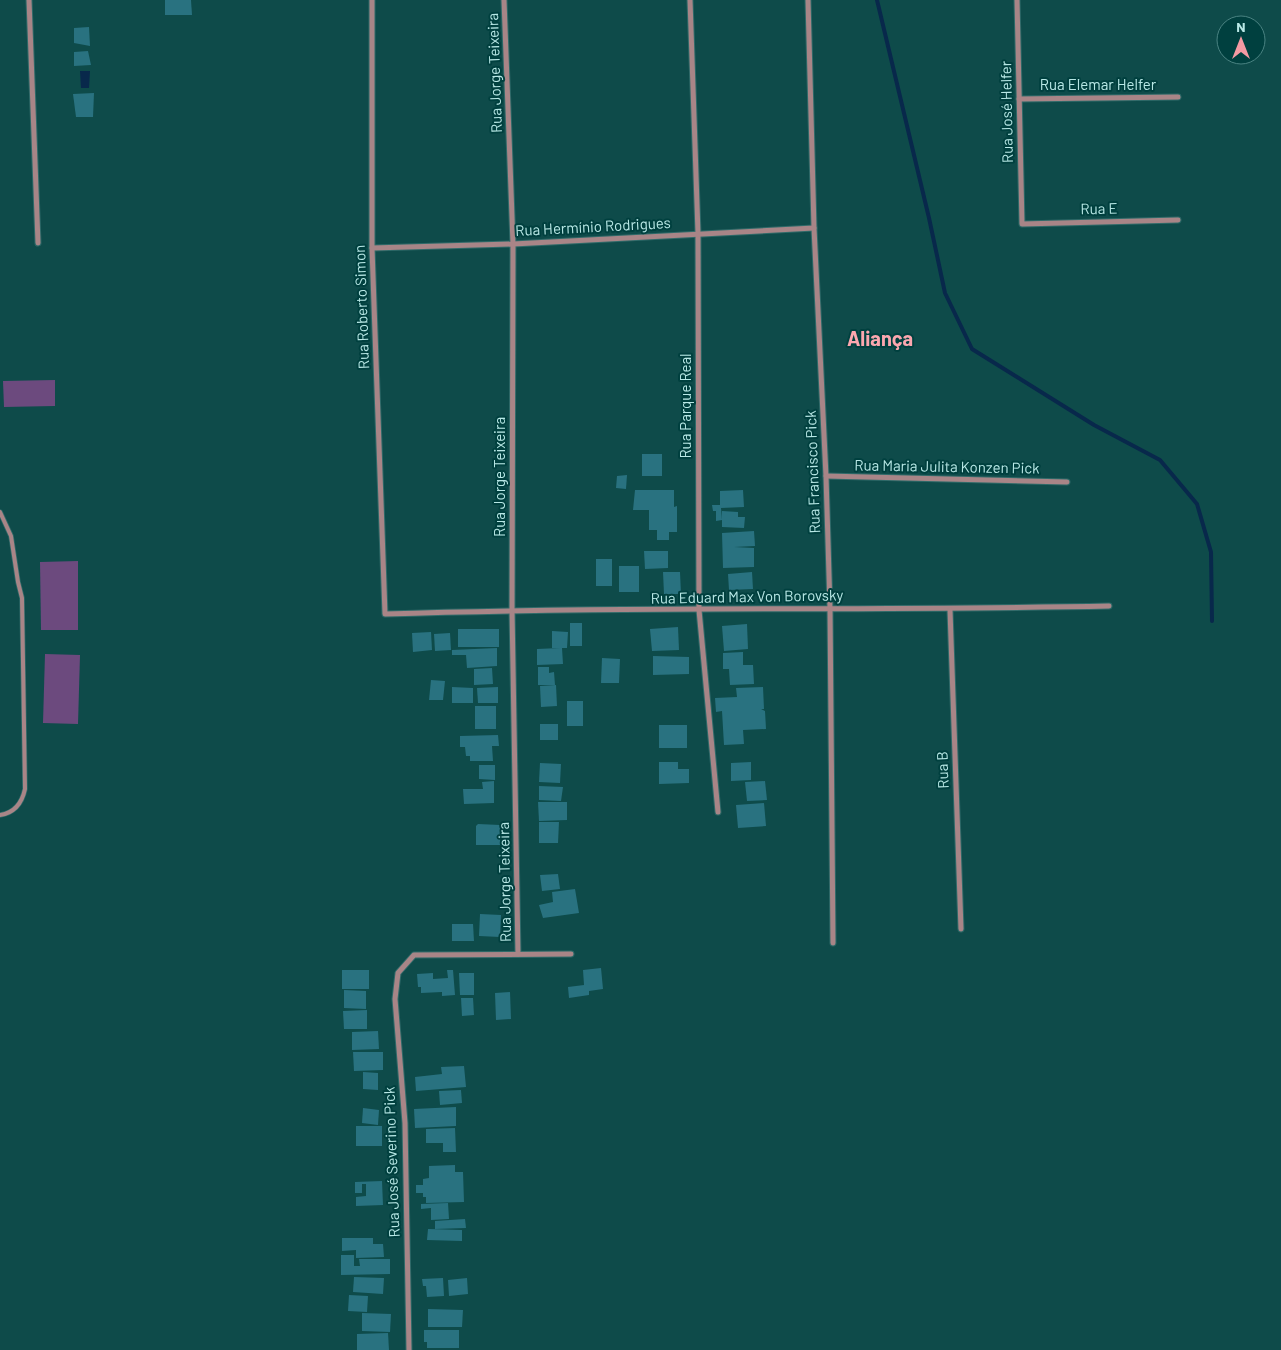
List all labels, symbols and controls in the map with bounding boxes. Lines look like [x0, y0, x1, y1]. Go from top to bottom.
street label: Rua Jorge Teixeira [483, 13, 505, 133]
north arrow [1216, 15, 1266, 65]
text: N [1236, 18, 1246, 35]
street label: Rua José Helfer [996, 60, 1016, 163]
street label: Rua Elemar Helfer [1040, 75, 1157, 93]
street label: Rua E [1080, 199, 1118, 217]
street label: Rua Hermínio Rodrigues [515, 213, 671, 239]
street label: Rua Roberto Simon [350, 245, 372, 370]
district label: Aliança [847, 326, 913, 350]
street label: Rua Parque Real [676, 353, 694, 459]
street label: Rua Francisco Pick [801, 410, 823, 534]
street label: Rua Jorge Teixeira [490, 417, 508, 537]
street label: Rua Maria Julita Konzen Pick [854, 455, 1040, 477]
street label: Rua Eduard Max Von Borovsky [651, 585, 843, 607]
street label: Rua B [932, 751, 952, 789]
street label: Rua Jorge Teixeira [494, 822, 514, 942]
street label: Rua José Severino Pick [379, 1086, 403, 1238]

